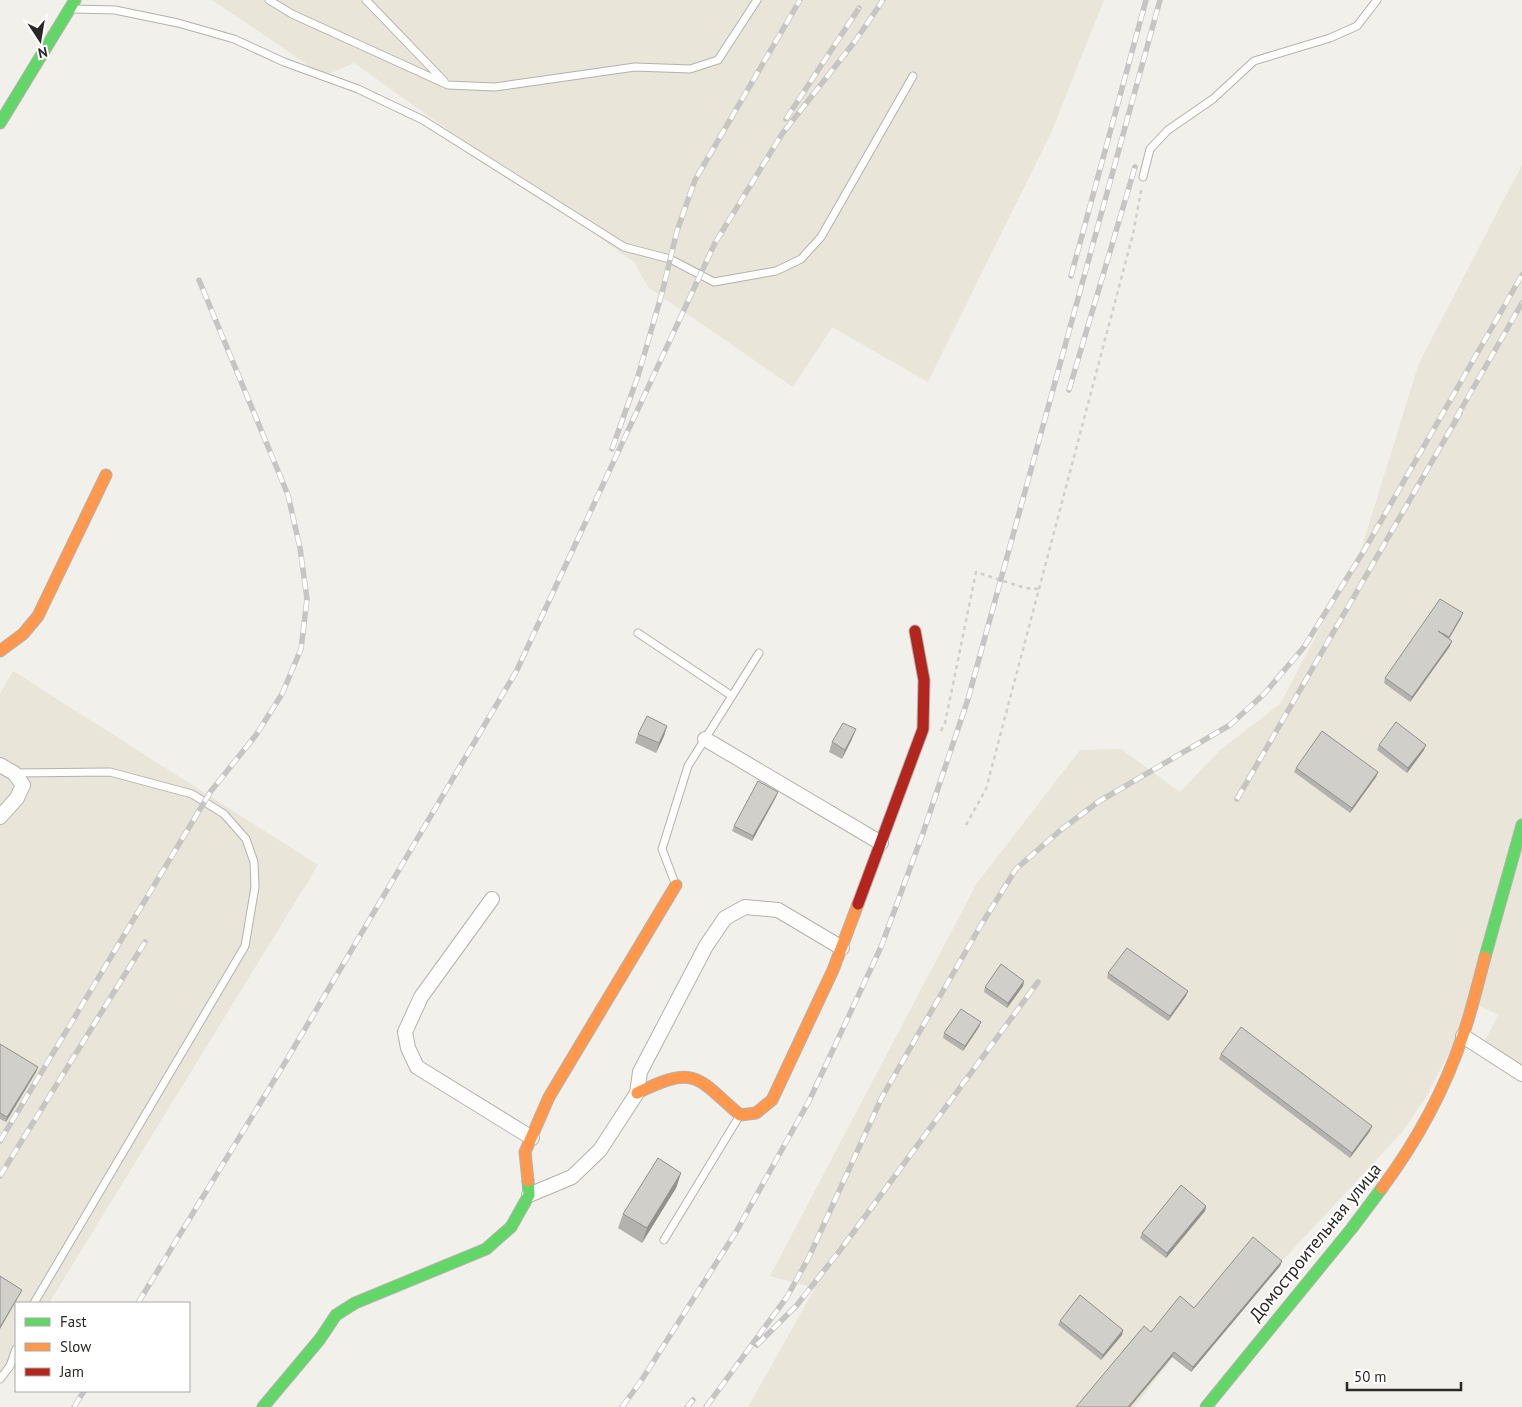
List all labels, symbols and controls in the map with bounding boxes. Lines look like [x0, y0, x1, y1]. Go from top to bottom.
north arrow [15, 15, 65, 65]
text: N [36, 43, 49, 62]
street label: Домостроительная улица [1244, 1158, 1386, 1326]
legend [15, 1302, 190, 1392]
text: Fast [60, 1312, 87, 1331]
text: Slow [60, 1337, 91, 1356]
scale bar [1347, 1360, 1461, 1392]
text: Jam [59, 1362, 84, 1381]
text: 50 m [1354, 1367, 1387, 1386]

